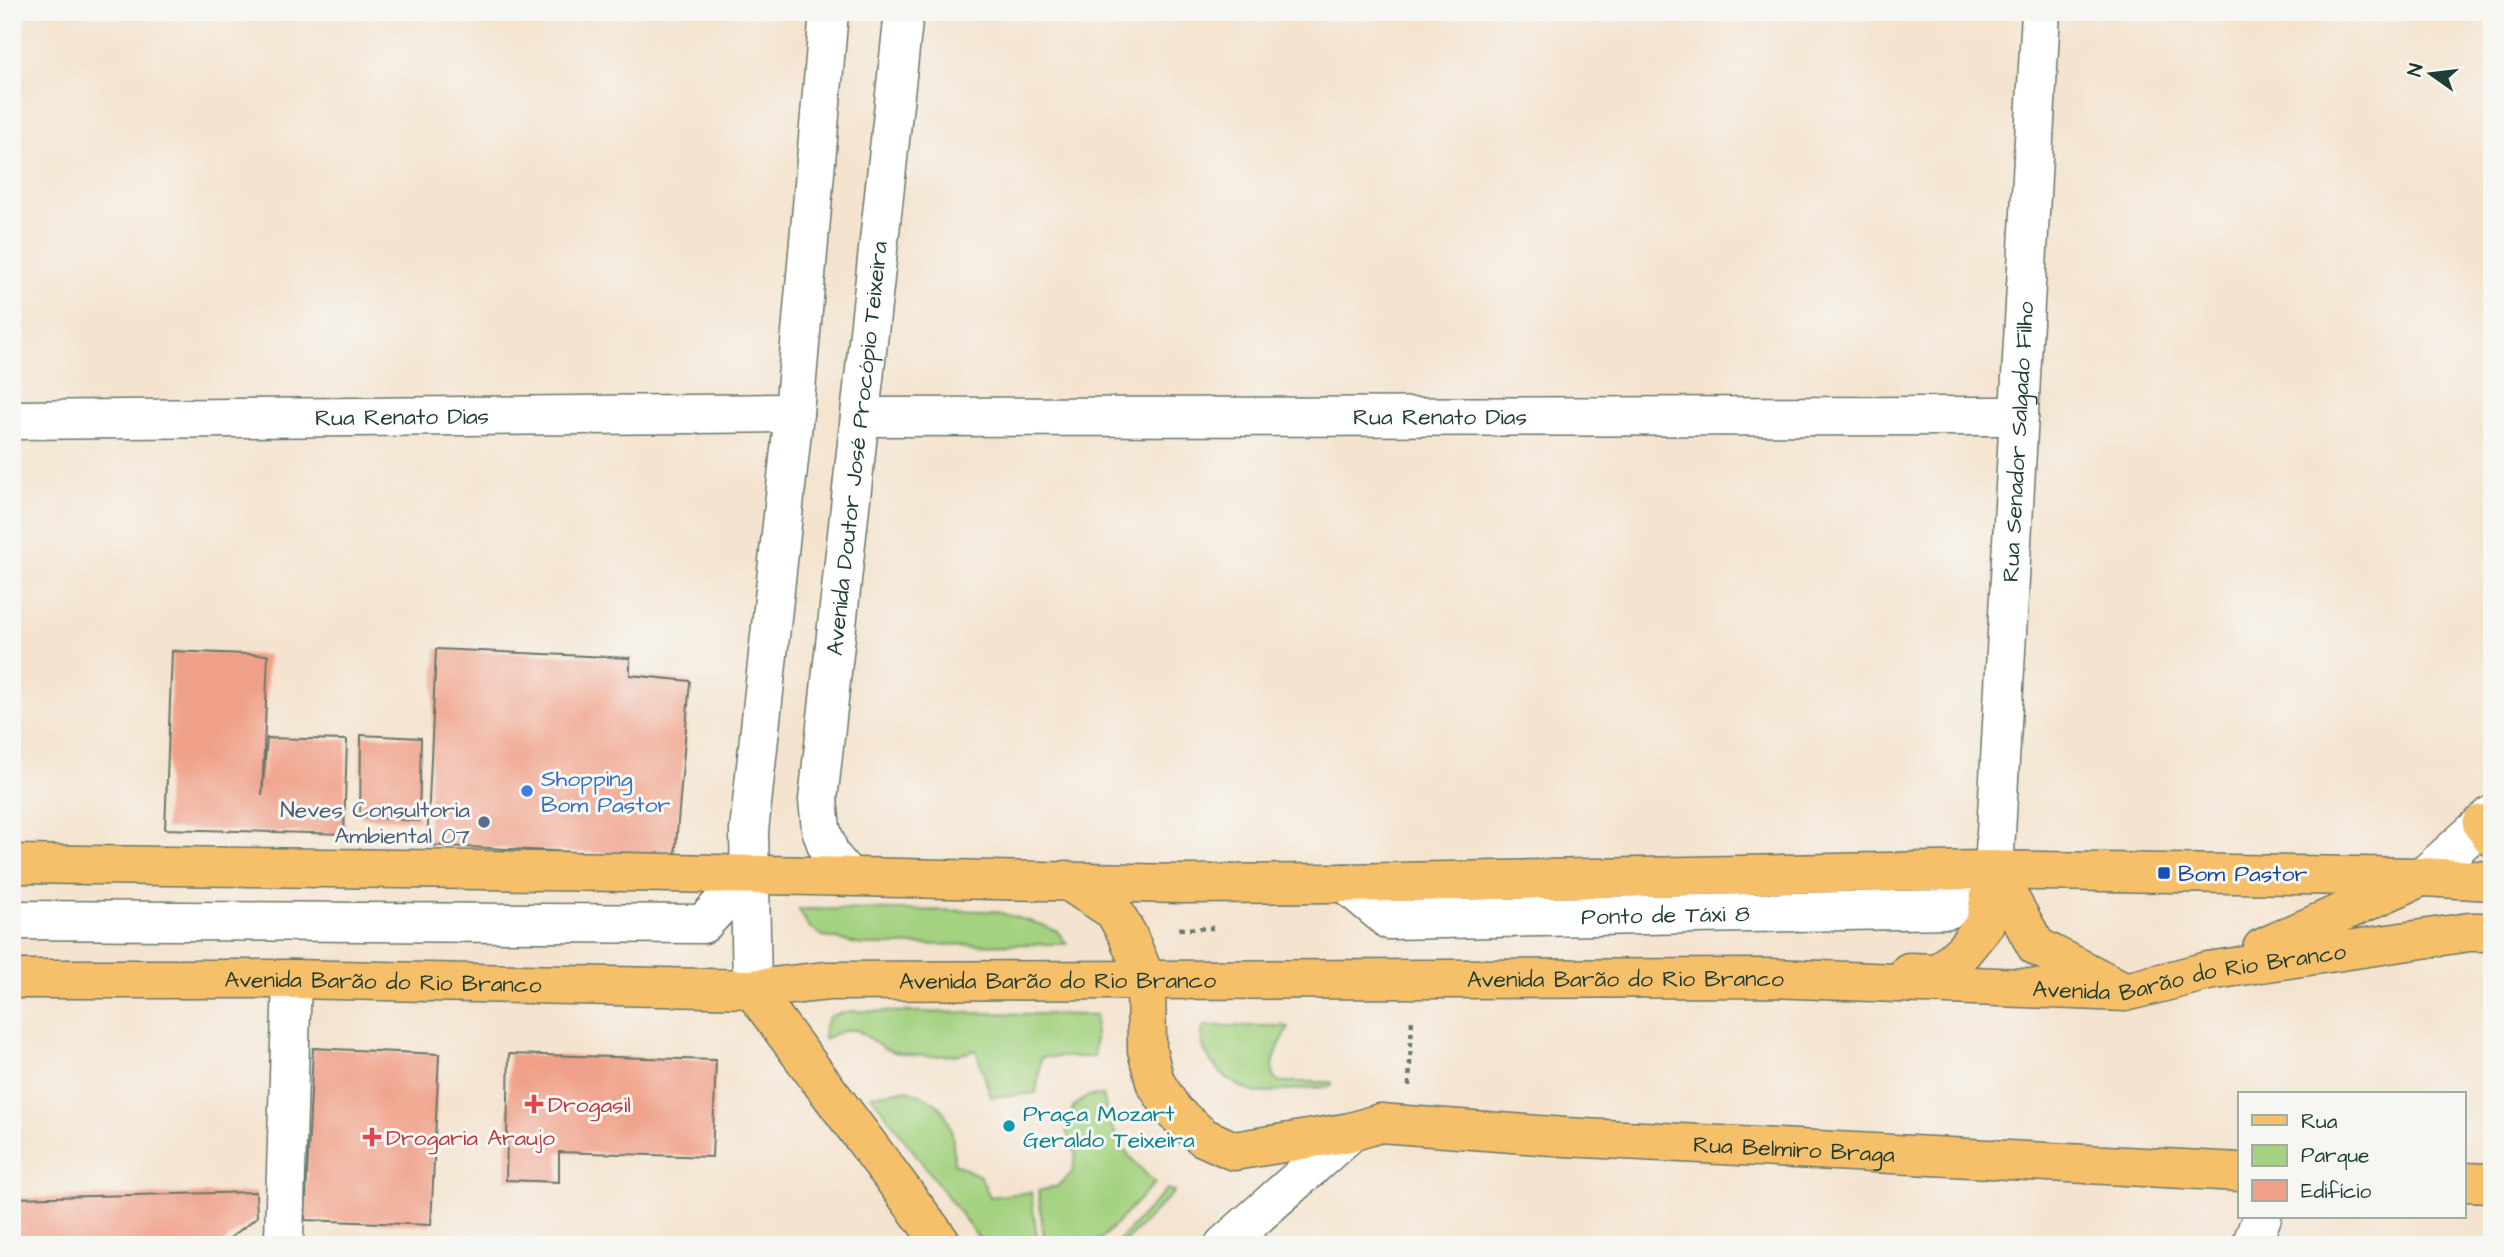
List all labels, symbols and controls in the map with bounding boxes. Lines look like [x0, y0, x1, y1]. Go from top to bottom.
north arrow [2396, 38, 2466, 108]
text: N [2401, 61, 2431, 79]
street label: Avenida Doutor José Procópio Teixeira [819, 239, 896, 657]
street label: Rua Senador Salgado Filho [1995, 300, 2042, 583]
street label: Rua Renato Dias [315, 401, 489, 434]
street label: Rua Renato Dias [1353, 401, 1527, 434]
place label: Shopping Bom Pastor [541, 763, 671, 821]
marker: Shopping Bom Pastor [519, 783, 535, 799]
place label: Neves Consultoria Ambiental 07 [280, 794, 470, 852]
marker: Neves Consultoria Ambiental 07 [476, 814, 492, 830]
place label: Bom Pastor [2178, 858, 2308, 890]
marker: Bom Pastor [2156, 865, 2172, 881]
street label: Ponto de Táxi 8 [1581, 898, 1750, 933]
street label: Avenida Barão do Rio Branco [2032, 936, 2348, 1010]
street label: Avenida Barão do Rio Branco [1467, 963, 1785, 996]
street label: Avenida Barão do Rio Branco [224, 964, 542, 1001]
street label: Avenida Barão do Rio Branco [899, 965, 1216, 998]
place label: Drogasil [548, 1089, 631, 1122]
legend [2238, 1092, 2466, 1218]
marker: Drogasil [526, 1096, 542, 1112]
place label: Praça Mozart Geraldo Teixeira [1023, 1098, 1195, 1156]
text: Rua [2301, 1107, 2338, 1136]
marker: Praça Mozart Geraldo Teixeira [1001, 1118, 1017, 1134]
place label: Drogaria Araujo [386, 1122, 555, 1155]
marker: Drogaria Araujo [364, 1129, 380, 1145]
street label: Rua Belmiro Braga [1692, 1129, 1896, 1171]
text: Parque [2301, 1141, 2369, 1170]
text: Edifício [2301, 1177, 2371, 1206]

